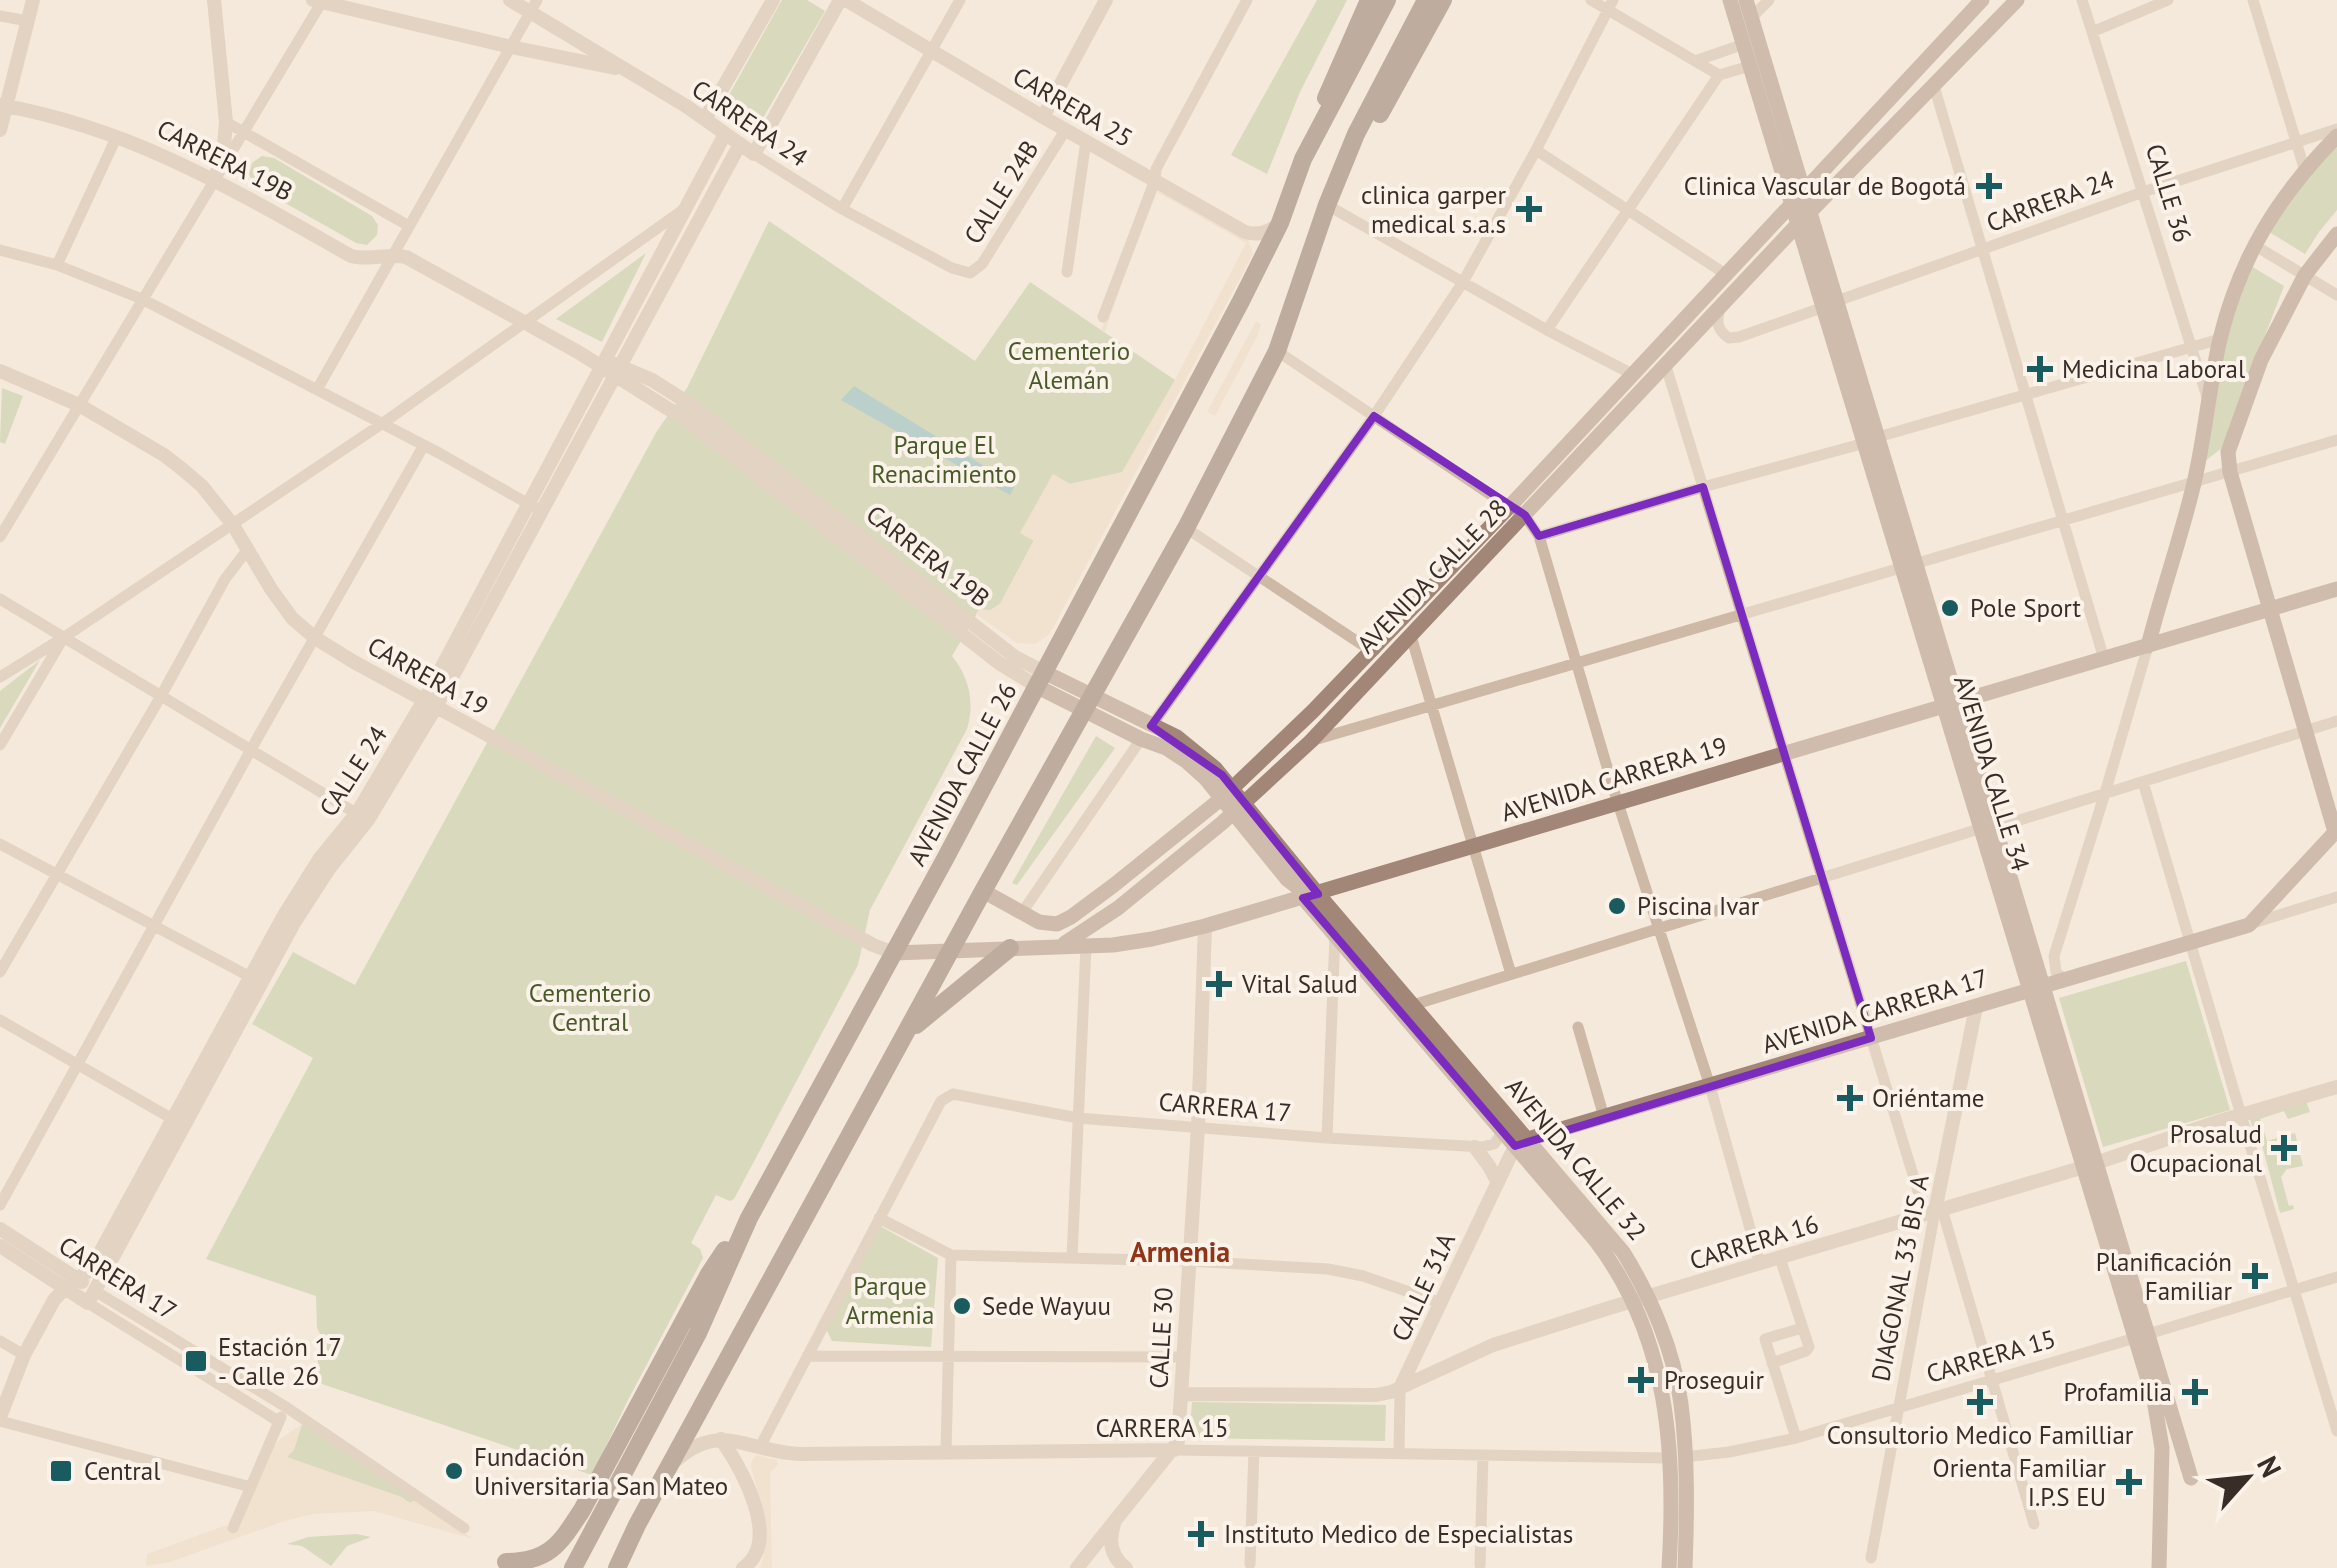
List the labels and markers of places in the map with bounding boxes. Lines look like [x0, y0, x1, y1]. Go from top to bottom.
place label: Clinica Vascular de Bogotá [1684, 170, 1966, 202]
marker: Clinica Vascular de Bogotá [1976, 173, 2002, 199]
place label: clinica garper medical s.a.s [1361, 179, 1506, 240]
marker: clinica garper medical s.a.s [1516, 196, 1542, 222]
place label: Medicina Laboral [2062, 353, 2246, 385]
marker: Medicina Laboral [2027, 356, 2053, 382]
place label: Pole Sport [1970, 592, 2082, 624]
marker: Pole Sport [1939, 597, 1961, 619]
place label: Piscina Ivar [1637, 890, 1760, 922]
marker: Piscina Ivar [1606, 895, 1628, 917]
place label: Vital Salud [1241, 968, 1358, 1000]
marker: Vital Salud [1206, 971, 1232, 997]
place label: Oriéntame [1872, 1082, 1985, 1114]
marker: Oriéntame [1837, 1085, 1863, 1111]
place label: Prosalud Ocupacional [2129, 1118, 2263, 1179]
marker: Prosalud Ocupacional [2271, 1135, 2297, 1161]
place label: Planificación Familiar [2096, 1246, 2232, 1307]
marker: Planificación Familiar [2242, 1263, 2268, 1289]
place label: Sede Wayuu [982, 1290, 1111, 1322]
marker: Sede Wayuu [951, 1295, 973, 1317]
place label: Estación 17 - Calle 26 [218, 1331, 342, 1392]
marker: Estación 17 - Calle 26 [183, 1348, 209, 1374]
place label: Proseguir [1664, 1364, 1765, 1396]
marker: Proseguir [1628, 1367, 1654, 1393]
place label: Profamilia [2064, 1376, 2172, 1408]
marker: Profamilia [2182, 1379, 2208, 1405]
marker: Consultorio Medico Familliar [1967, 1389, 1993, 1415]
place label: Consultorio Medico Familliar [1827, 1419, 2134, 1451]
place label: Fundación Universitaria San Mateo [474, 1441, 728, 1502]
place label: Orienta Familiar I.P.S EU [1933, 1452, 2106, 1513]
place label: Central [84, 1455, 161, 1487]
marker: Central [48, 1458, 74, 1484]
marker: Fundación Universitaria San Mateo [443, 1460, 465, 1482]
marker: Orienta Familiar I.P.S EU [2116, 1469, 2142, 1495]
place label: Instituto Medico de Especialistas [1224, 1518, 1573, 1550]
marker: Instituto Medico de Especialistas [1188, 1521, 1214, 1547]

